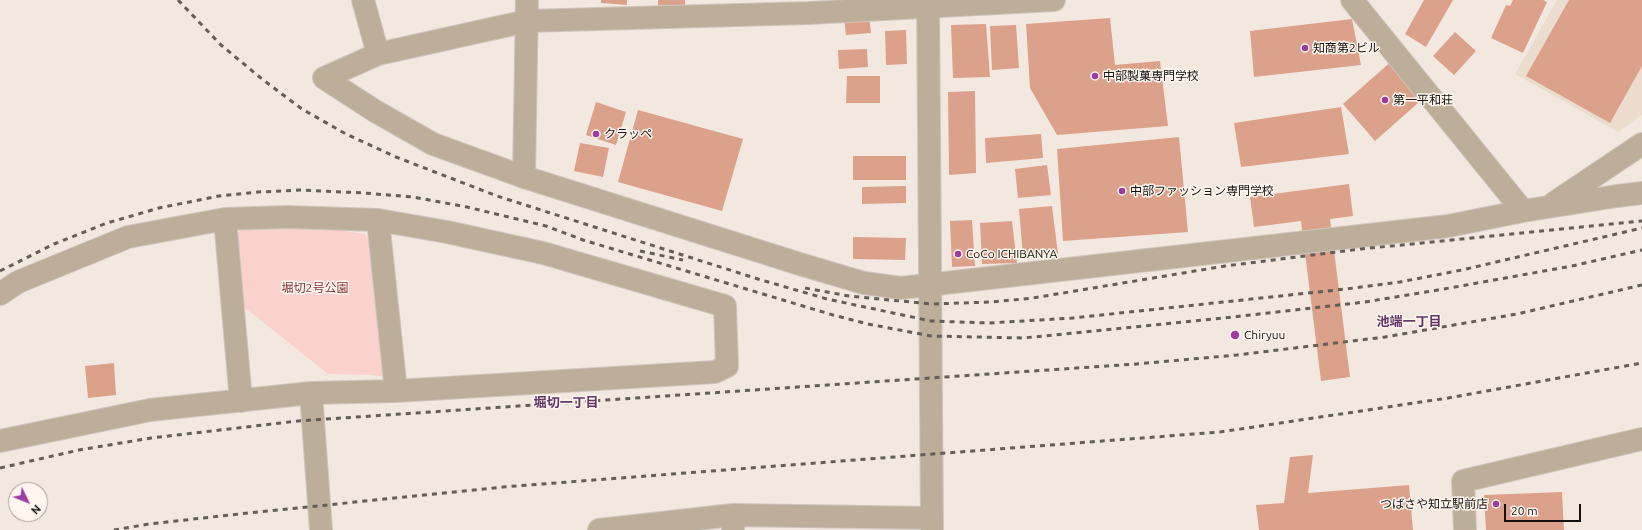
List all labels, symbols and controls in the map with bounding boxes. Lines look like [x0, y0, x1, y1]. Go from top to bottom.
place label: 知商第2ビル [1313, 41, 1380, 55]
marker: 知商第2ビル [1300, 43, 1310, 53]
place label: 中部製菓専門学校 [1103, 69, 1199, 83]
marker: 中部製菓専門学校 [1090, 71, 1100, 81]
place label: 第一平和荘 [1393, 93, 1453, 107]
marker: 第一平和荘 [1380, 95, 1390, 105]
place label: クラッペ [604, 127, 652, 141]
marker: クラッペ [591, 129, 601, 139]
place label: 中部ファッション専門学校 [1130, 184, 1274, 198]
marker: 中部ファッション専門学校 [1117, 186, 1127, 196]
place label: CoCo ICHIBANYA [966, 247, 1057, 261]
marker: CoCo ICHIBANYA [953, 249, 963, 259]
park label: 堀切2号公園 [282, 281, 348, 295]
district label: 池端一丁目 [1377, 314, 1441, 330]
place label: Chiryuu [1244, 328, 1285, 342]
marker: Chiryuu [1229, 329, 1241, 341]
district label: 堀切一丁目 [534, 395, 598, 411]
north arrow [8, 482, 48, 522]
scale bar [1506, 496, 1583, 522]
place label: つばさや知立駅前店 [1380, 497, 1488, 511]
marker: つばさや知立駅前店 [1491, 499, 1501, 509]
text: N [29, 502, 43, 517]
text: 20 m [1511, 504, 1538, 517]

